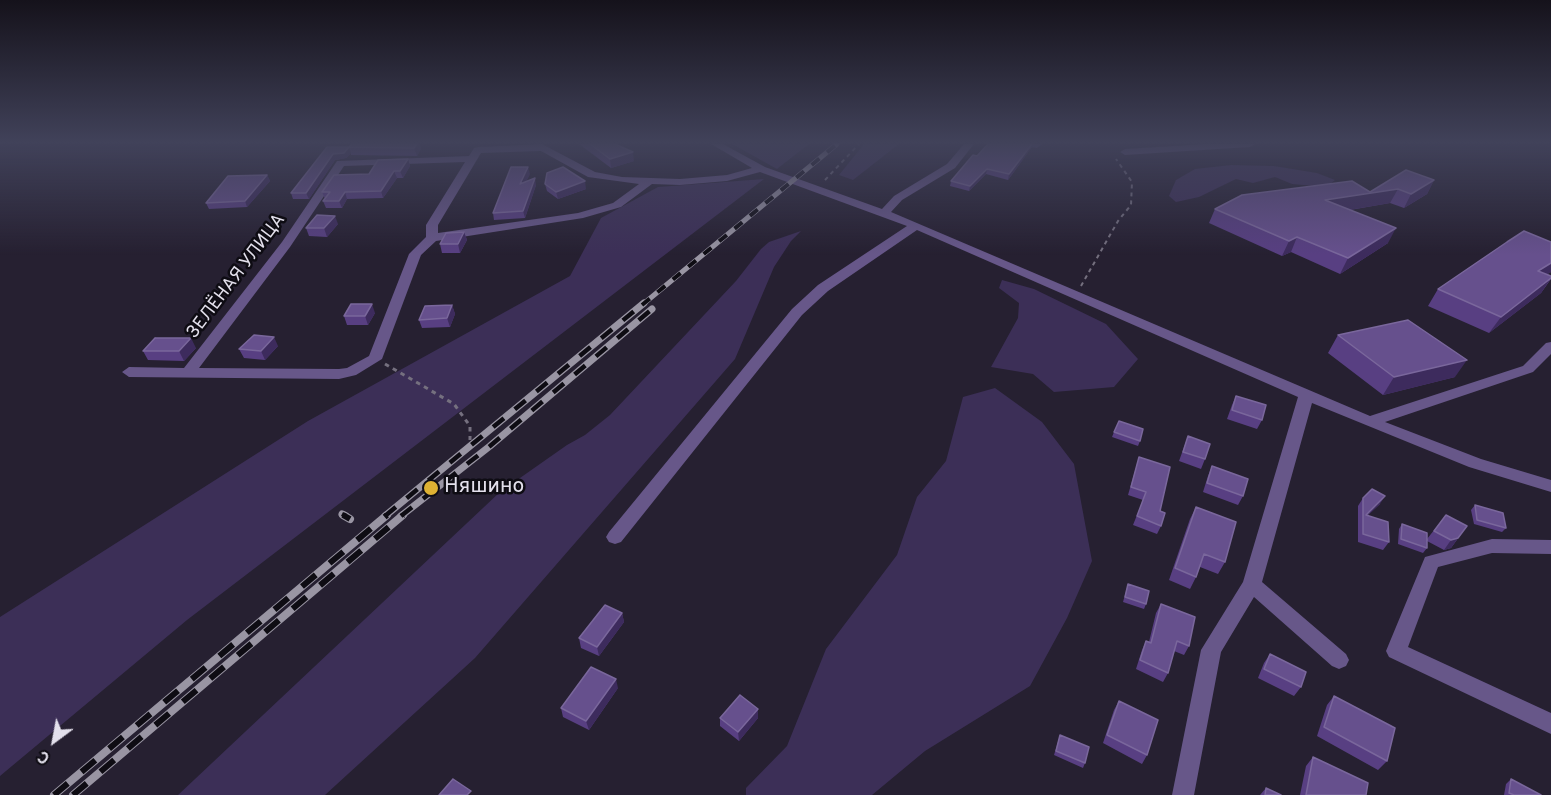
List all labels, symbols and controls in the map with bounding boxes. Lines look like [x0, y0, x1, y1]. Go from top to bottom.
street label: ЗЕЛЁНАЯ УЛИЦА [183, 210, 291, 344]
place label: Няшино [444, 475, 524, 501]
marker: Няшино [422, 479, 440, 497]
north arrow [24, 711, 84, 771]
text: С [35, 745, 54, 767]

